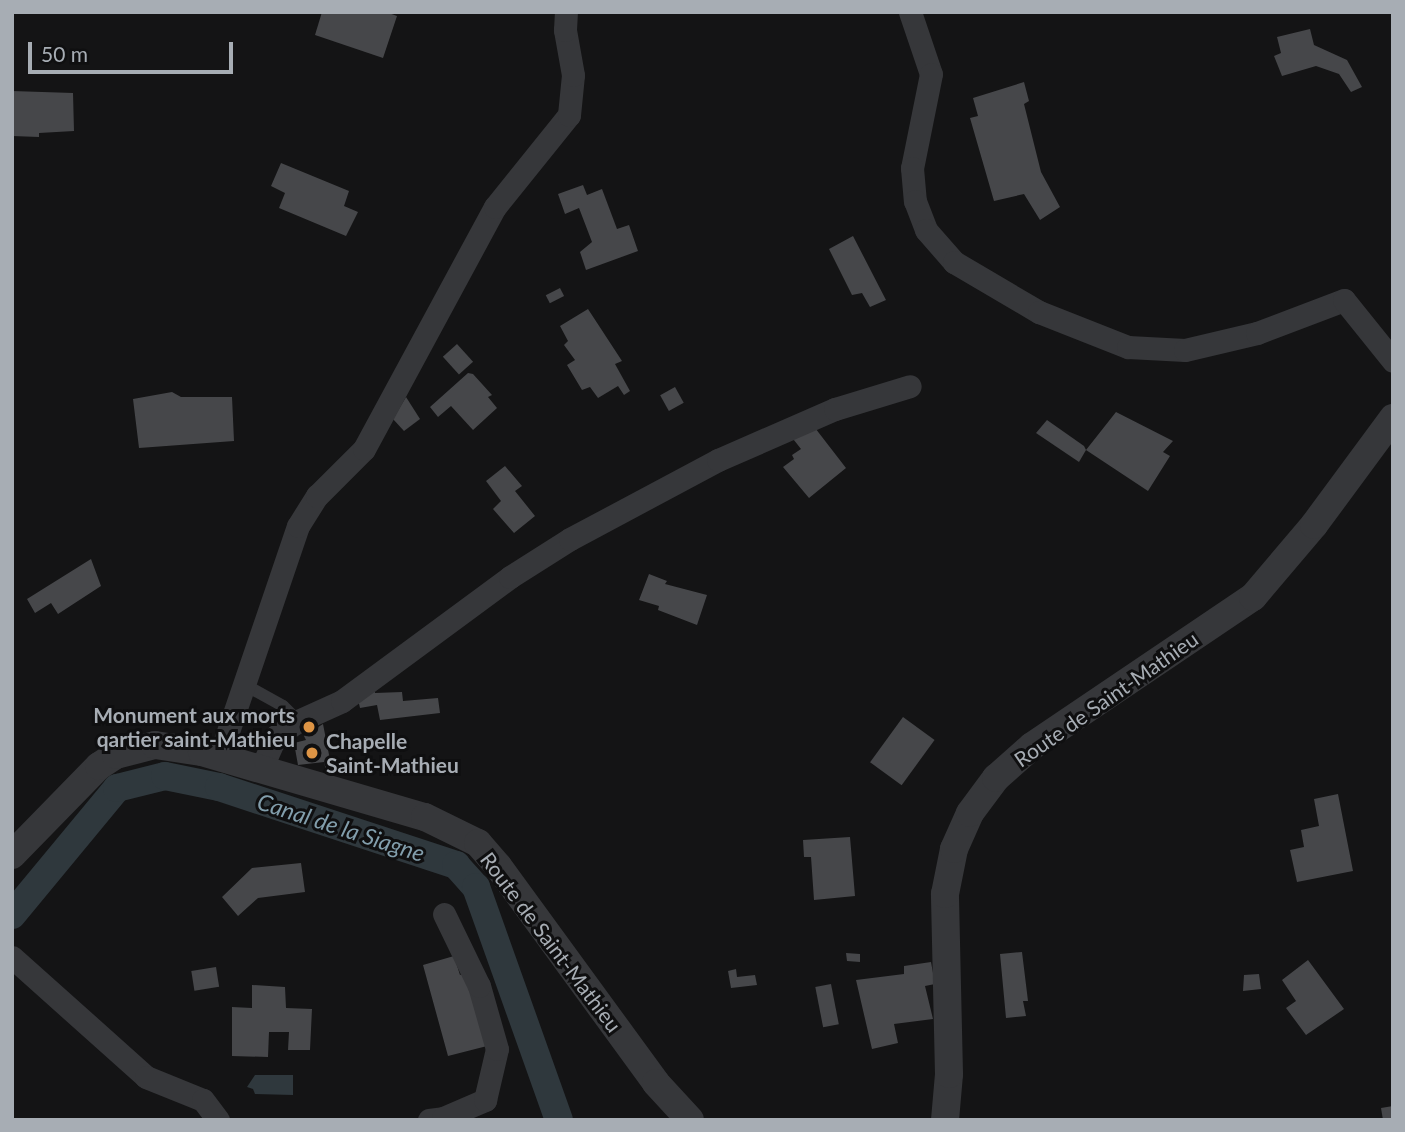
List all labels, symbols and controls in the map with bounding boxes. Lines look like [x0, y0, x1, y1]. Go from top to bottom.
scale bar [32, 28, 236, 72]
text: 50 m [41, 41, 88, 66]
street label: Route de Saint-Mathieu [1009, 626, 1203, 772]
place label: Monument aux morts qartier saint-Mathieu [93, 702, 295, 752]
marker: Monument aux morts qartier saint-Mathieu [301, 719, 317, 735]
place label: Chapelle Saint-Mathieu [326, 728, 459, 778]
marker: Chapelle Saint-Mathieu [304, 745, 320, 761]
water label: Canal de la Siagne [254, 787, 428, 867]
street label: Route de Saint-Mathieu [475, 847, 627, 1037]

